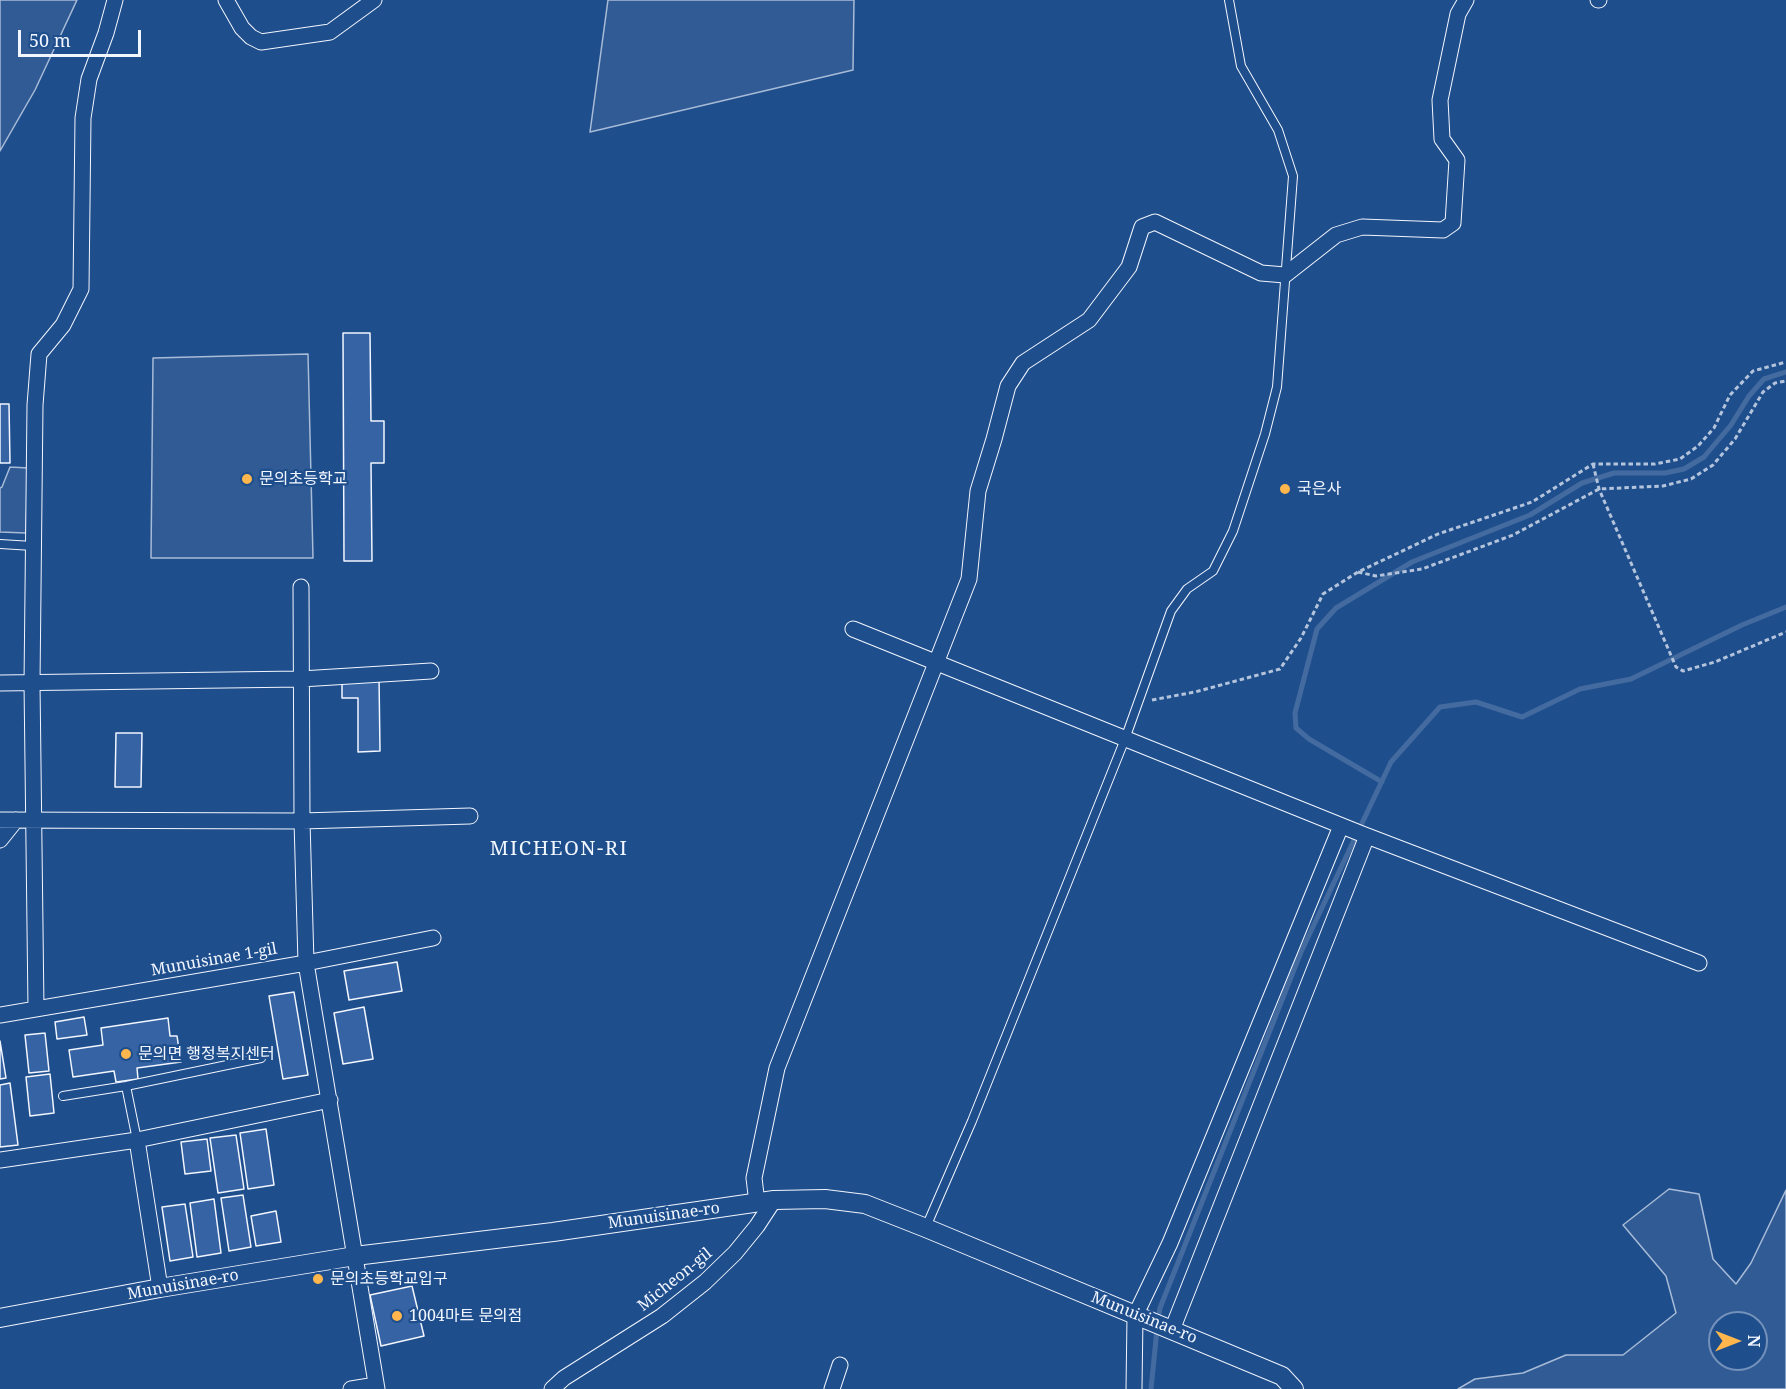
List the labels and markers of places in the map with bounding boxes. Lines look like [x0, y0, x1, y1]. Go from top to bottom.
place label: 문의초등학교 [259, 469, 347, 489]
marker: 문의초등학교 [240, 472, 254, 486]
place label: 국은사 [1297, 479, 1341, 499]
marker: 국은사 [1278, 482, 1292, 496]
place label: 문의면 행정복지센터 [138, 1044, 275, 1064]
marker: 문의면 행정복지센터 [119, 1047, 133, 1061]
place label: 문의초등학교입구 [330, 1269, 448, 1289]
marker: 문의초등학교입구 [311, 1272, 325, 1286]
place label: 1004마트 문의점 [409, 1306, 523, 1326]
marker: 1004마트 문의점 [390, 1309, 404, 1323]

